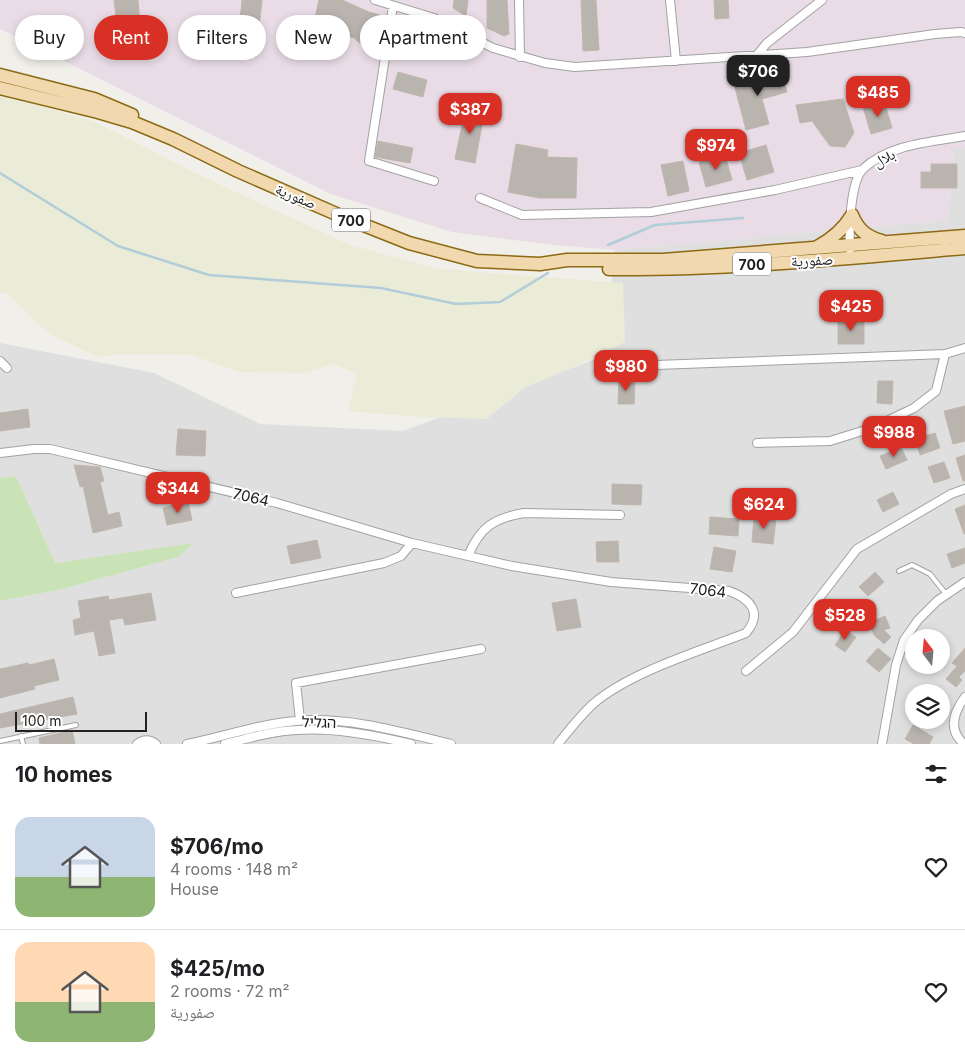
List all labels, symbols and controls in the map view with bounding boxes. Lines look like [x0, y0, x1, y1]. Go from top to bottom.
chip: Buy [15, 15, 84, 60]
chip: Rent [94, 15, 168, 60]
chip: Filters [178, 15, 266, 60]
chip: New [276, 15, 350, 60]
chip: Apartment [360, 15, 486, 60]
pin: $706 [728, 54, 788, 97]
text: $706 [738, 61, 778, 81]
pin: $485 [848, 76, 908, 118]
text: $485 [857, 82, 899, 102]
pin: $387 [440, 92, 500, 135]
text: $387 [450, 99, 490, 119]
pin: $974 [686, 128, 746, 171]
text: $974 [696, 135, 736, 155]
street label: بلال [870, 144, 899, 172]
street label: صفورية [273, 179, 319, 213]
road number: 700 [332, 208, 370, 232]
street label: صفورية [790, 249, 834, 271]
road number: 700 [733, 252, 771, 276]
pin: $425 [821, 290, 881, 332]
text: $425 [830, 296, 872, 316]
pin: $980 [596, 350, 656, 392]
text: $980 [605, 356, 647, 376]
pin: $988 [864, 416, 924, 458]
text: $988 [873, 422, 915, 442]
pin: $344 [148, 472, 208, 514]
text: $344 [157, 478, 199, 498]
street label: 7064 [231, 484, 271, 510]
pin: $624 [734, 488, 794, 530]
text: $624 [743, 494, 785, 514]
street label: 7064 [689, 579, 727, 601]
pin: $528 [815, 598, 875, 641]
text: $528 [824, 605, 866, 625]
north arrow [905, 629, 950, 674]
map controls [905, 629, 950, 729]
button: layers [905, 684, 950, 729]
scale bar [15, 709, 148, 732]
text: 100 m [22, 712, 62, 729]
street label: הגליל [301, 712, 337, 732]
icon: filters [922, 760, 950, 788]
text: 10 homes [15, 762, 113, 787]
text: $706/mo [170, 834, 264, 859]
icon: home [55, 837, 115, 897]
icon: heart [922, 853, 950, 881]
text: 4 rooms · 148 m² [170, 859, 298, 879]
text: House [170, 879, 219, 899]
text: $425/mo [170, 956, 265, 981]
icon: home [55, 962, 115, 1022]
icon: heart [922, 978, 950, 1006]
text: 2 rooms · 72 m² [170, 981, 290, 1001]
text: صفورية [170, 1002, 215, 1022]

